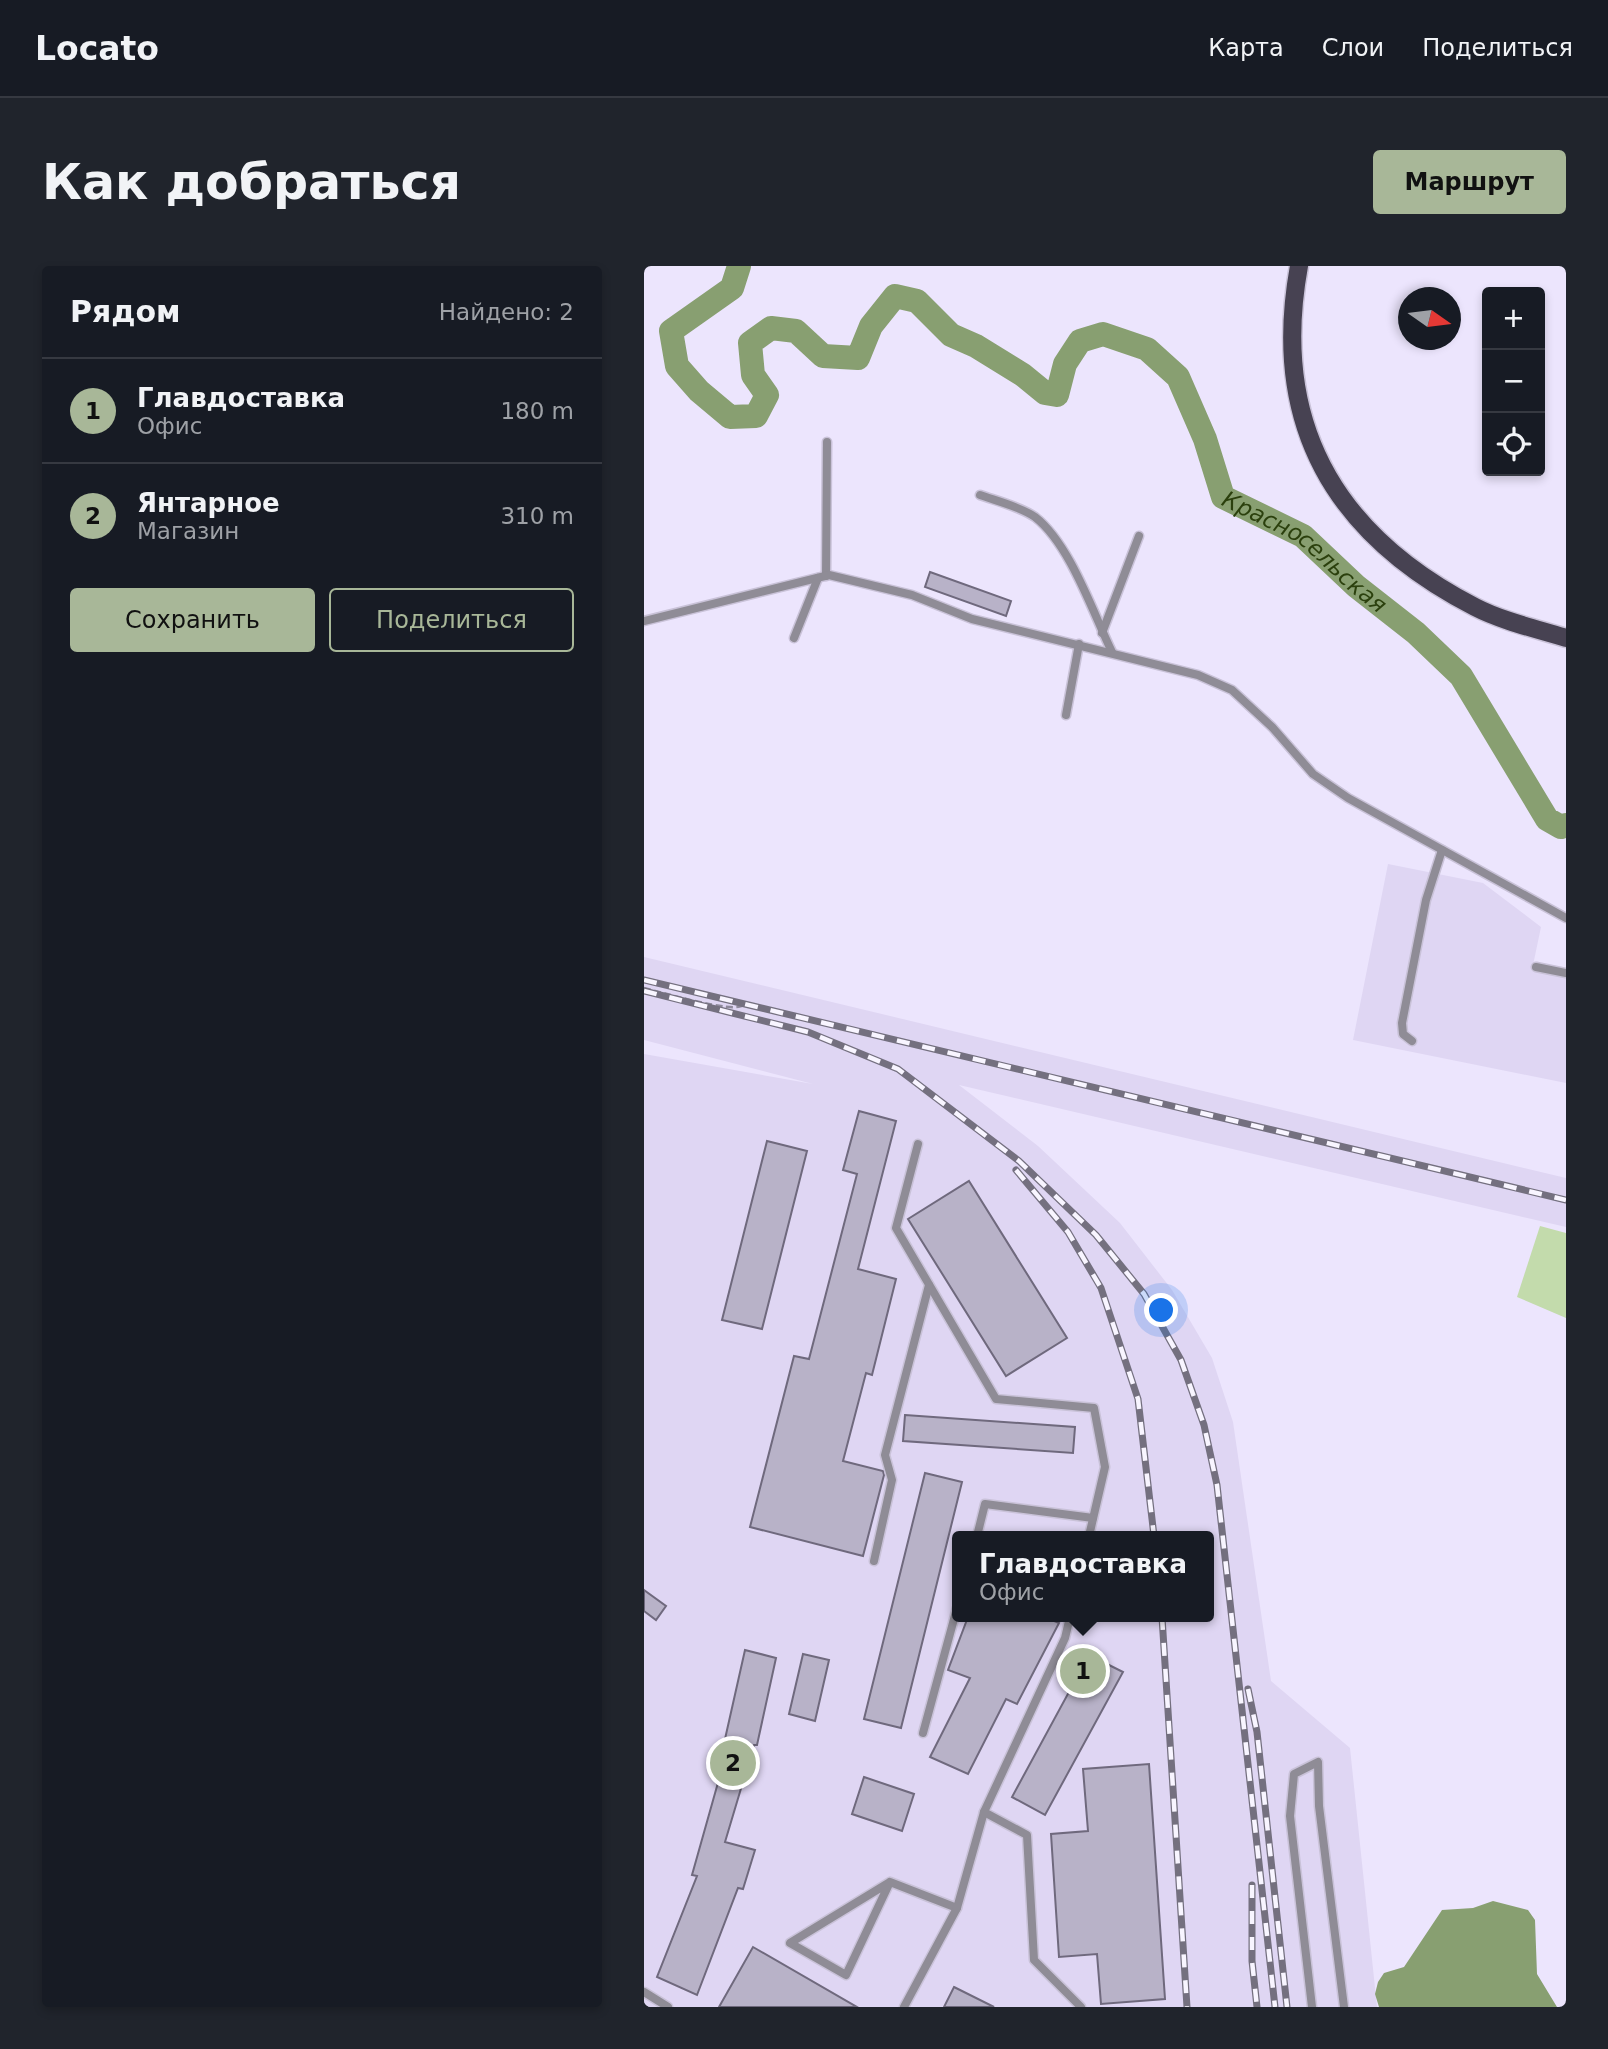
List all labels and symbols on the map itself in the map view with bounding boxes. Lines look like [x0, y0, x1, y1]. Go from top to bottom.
north arrow [1398, 287, 1461, 350]
water label: Красносельская [1218, 486, 1392, 618]
your location [1144, 1293, 1178, 1327]
pin: 1 [1060, 1645, 1106, 1697]
pin: 2 [710, 1737, 756, 1789]

